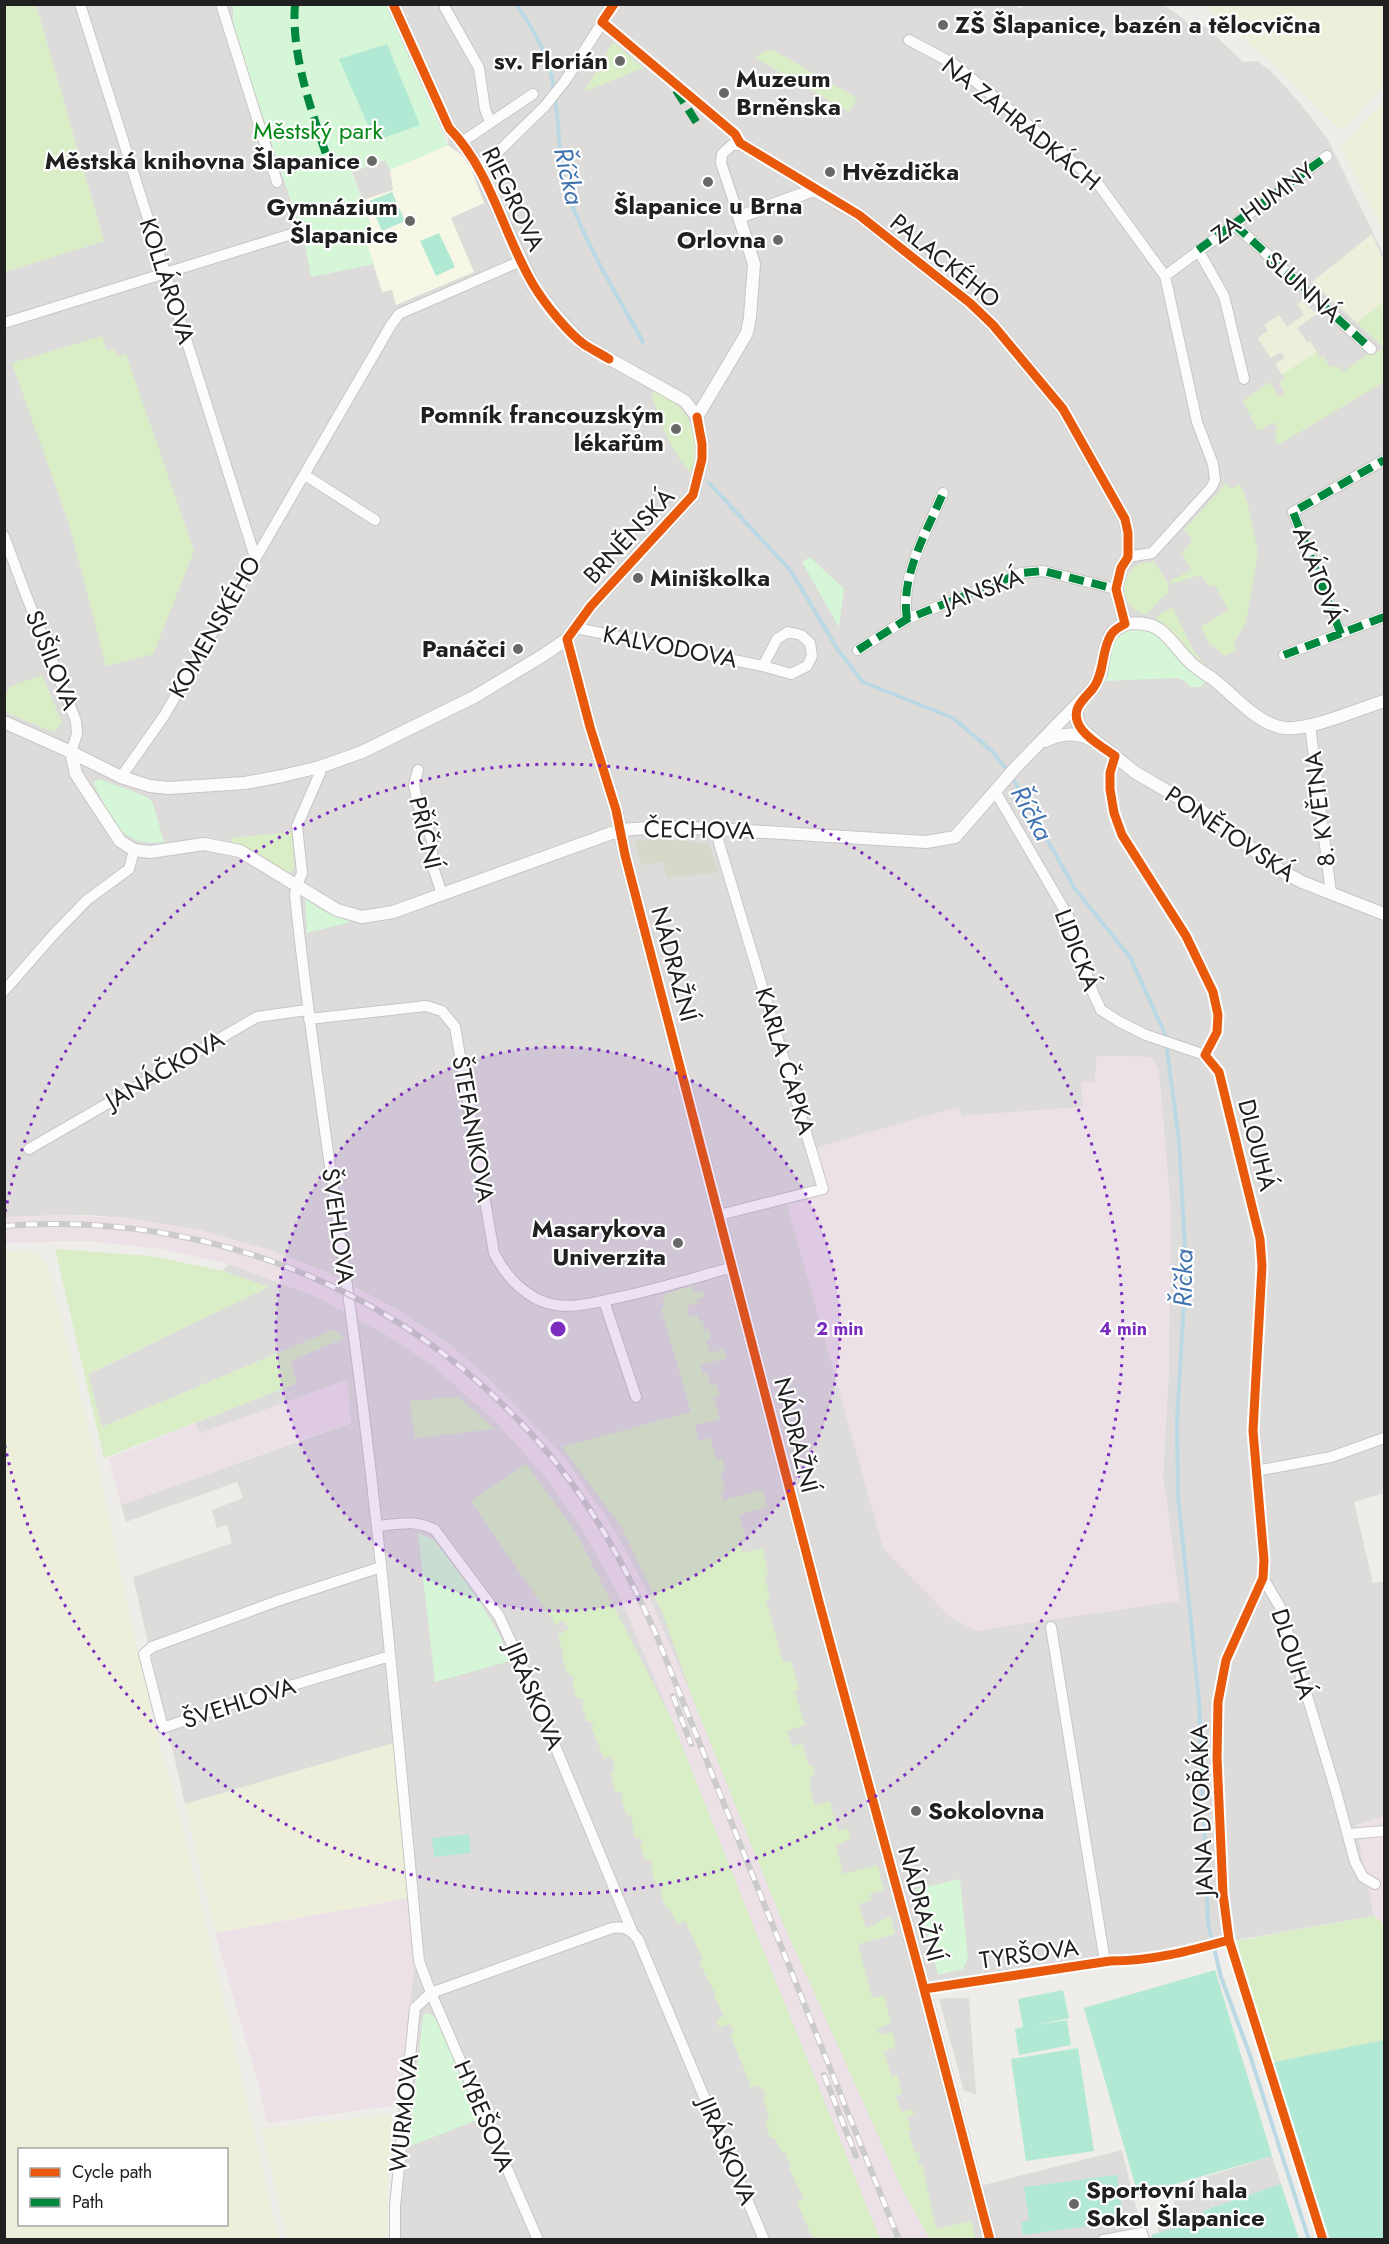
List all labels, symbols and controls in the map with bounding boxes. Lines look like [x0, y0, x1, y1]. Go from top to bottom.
place label: ZŠ Šlapanice, bazén a tělocvična [955, 7, 1321, 42]
marker: ZŠ Šlapanice, bazén a tělocvična [936, 18, 950, 32]
place label: sv. Florián [494, 43, 608, 78]
street label: NA ZAHRÁDKÁCH [934, 48, 1108, 199]
marker: sv. Florián [613, 54, 627, 68]
place label: Muzeum Brněnska [736, 61, 841, 124]
marker: Muzeum Brněnska [717, 86, 731, 100]
park label: Městský park [253, 113, 383, 148]
street label: RIEGROVA [473, 141, 554, 257]
place label: Městská knihovna Šlapanice [45, 143, 360, 178]
water label: Říčka [544, 143, 594, 209]
street label: ZA HUMNY [1204, 153, 1322, 252]
marker: Městská knihovna Šlapanice [365, 154, 379, 168]
place label: Hvězdička [842, 154, 959, 189]
marker: Hvězdička [823, 165, 837, 179]
marker: Šlapanice u Brna [701, 175, 715, 189]
place label: Šlapanice u Brna [614, 188, 802, 223]
place label: Gymnázium Šlapanice [266, 189, 398, 252]
street label: PALACKÉHO [883, 205, 1008, 316]
street label: KOLLÁROVA [131, 213, 204, 348]
marker: Gymnázium Šlapanice [403, 214, 417, 228]
place label: Orlovna [677, 222, 766, 257]
marker: Orlovna [771, 233, 785, 247]
street label: SLUNNÁ [1257, 243, 1349, 331]
place label: Pomník francouzským lékařům [420, 397, 664, 460]
marker: Pomník francouzským lékařům [669, 422, 683, 436]
street label: BRNĚNSKÁ [575, 480, 682, 591]
street label: AKÁTOVÁ [1284, 521, 1353, 628]
street label: KOMENSKÉHO [160, 549, 269, 704]
street label: JANSKÁ [935, 559, 1028, 621]
place label: Miniškolka [650, 560, 770, 595]
marker: Miniškolka [631, 571, 645, 585]
street label: SUŠILOVA [17, 605, 88, 715]
street label: KALVODOVA [600, 616, 740, 677]
place label: Panáčci [422, 631, 506, 666]
marker: Panáčci [511, 642, 525, 656]
street label: 8. KVĚTNA [1295, 749, 1344, 869]
street label: PONĚTOVSKÁ [1158, 777, 1303, 890]
water label: Říčka [1001, 778, 1063, 848]
street label: PŘÍČNÍ [400, 793, 451, 874]
street label: ČECHOVA [643, 811, 755, 848]
street label: NÁDRAŽNÍ [642, 903, 707, 1026]
street label: LIDICKÁ [1046, 904, 1109, 996]
street label: KARLA ČAPKA [746, 983, 825, 1139]
street label: JANÁČKOVA [96, 1021, 231, 1119]
street label: ŠTEFANIKOVA [443, 1053, 504, 1205]
street label: DLOUHÁ [1229, 1095, 1286, 1195]
street label: ŠVEHLOVA [313, 1166, 364, 1286]
place label: Masarykova Univerzita [532, 1211, 666, 1274]
marker: Masarykova Univerzita [671, 1236, 685, 1250]
water label: Říčka [1163, 1248, 1203, 1307]
text: 2 min [816, 1316, 864, 1342]
text: 4 min [1099, 1316, 1147, 1342]
centre of rings [548, 1319, 568, 1339]
street label: NÁDRAŽNÍ [765, 1374, 828, 1497]
street label: DLOUHÁ [1262, 1604, 1325, 1704]
street label: JIRÁSKOVA [495, 1634, 573, 1755]
street label: ŠVEHLOVA [178, 1668, 300, 1737]
street label: JANA DVOŘÁKA [1181, 1723, 1222, 1900]
place label: Sokolovna [928, 1793, 1044, 1828]
marker: Sokolovna [909, 1804, 923, 1818]
street label: NÁDRAŽNÍ [889, 1843, 954, 1966]
street label: TYRŠOVA [977, 1929, 1081, 1978]
street label: WURMOVA [380, 2052, 427, 2174]
street label: HYBEŠOVA [445, 2055, 524, 2177]
street label: JIRÁSKOVA [688, 2089, 766, 2210]
legend [18, 2148, 228, 2226]
text: Cycle path [72, 2159, 152, 2185]
place label: Sportovní hala Sokol Šlapanice [1086, 2172, 1265, 2235]
text: Path [72, 2189, 104, 2215]
marker: Sportovní hala Sokol Šlapanice [1067, 2197, 1081, 2211]

